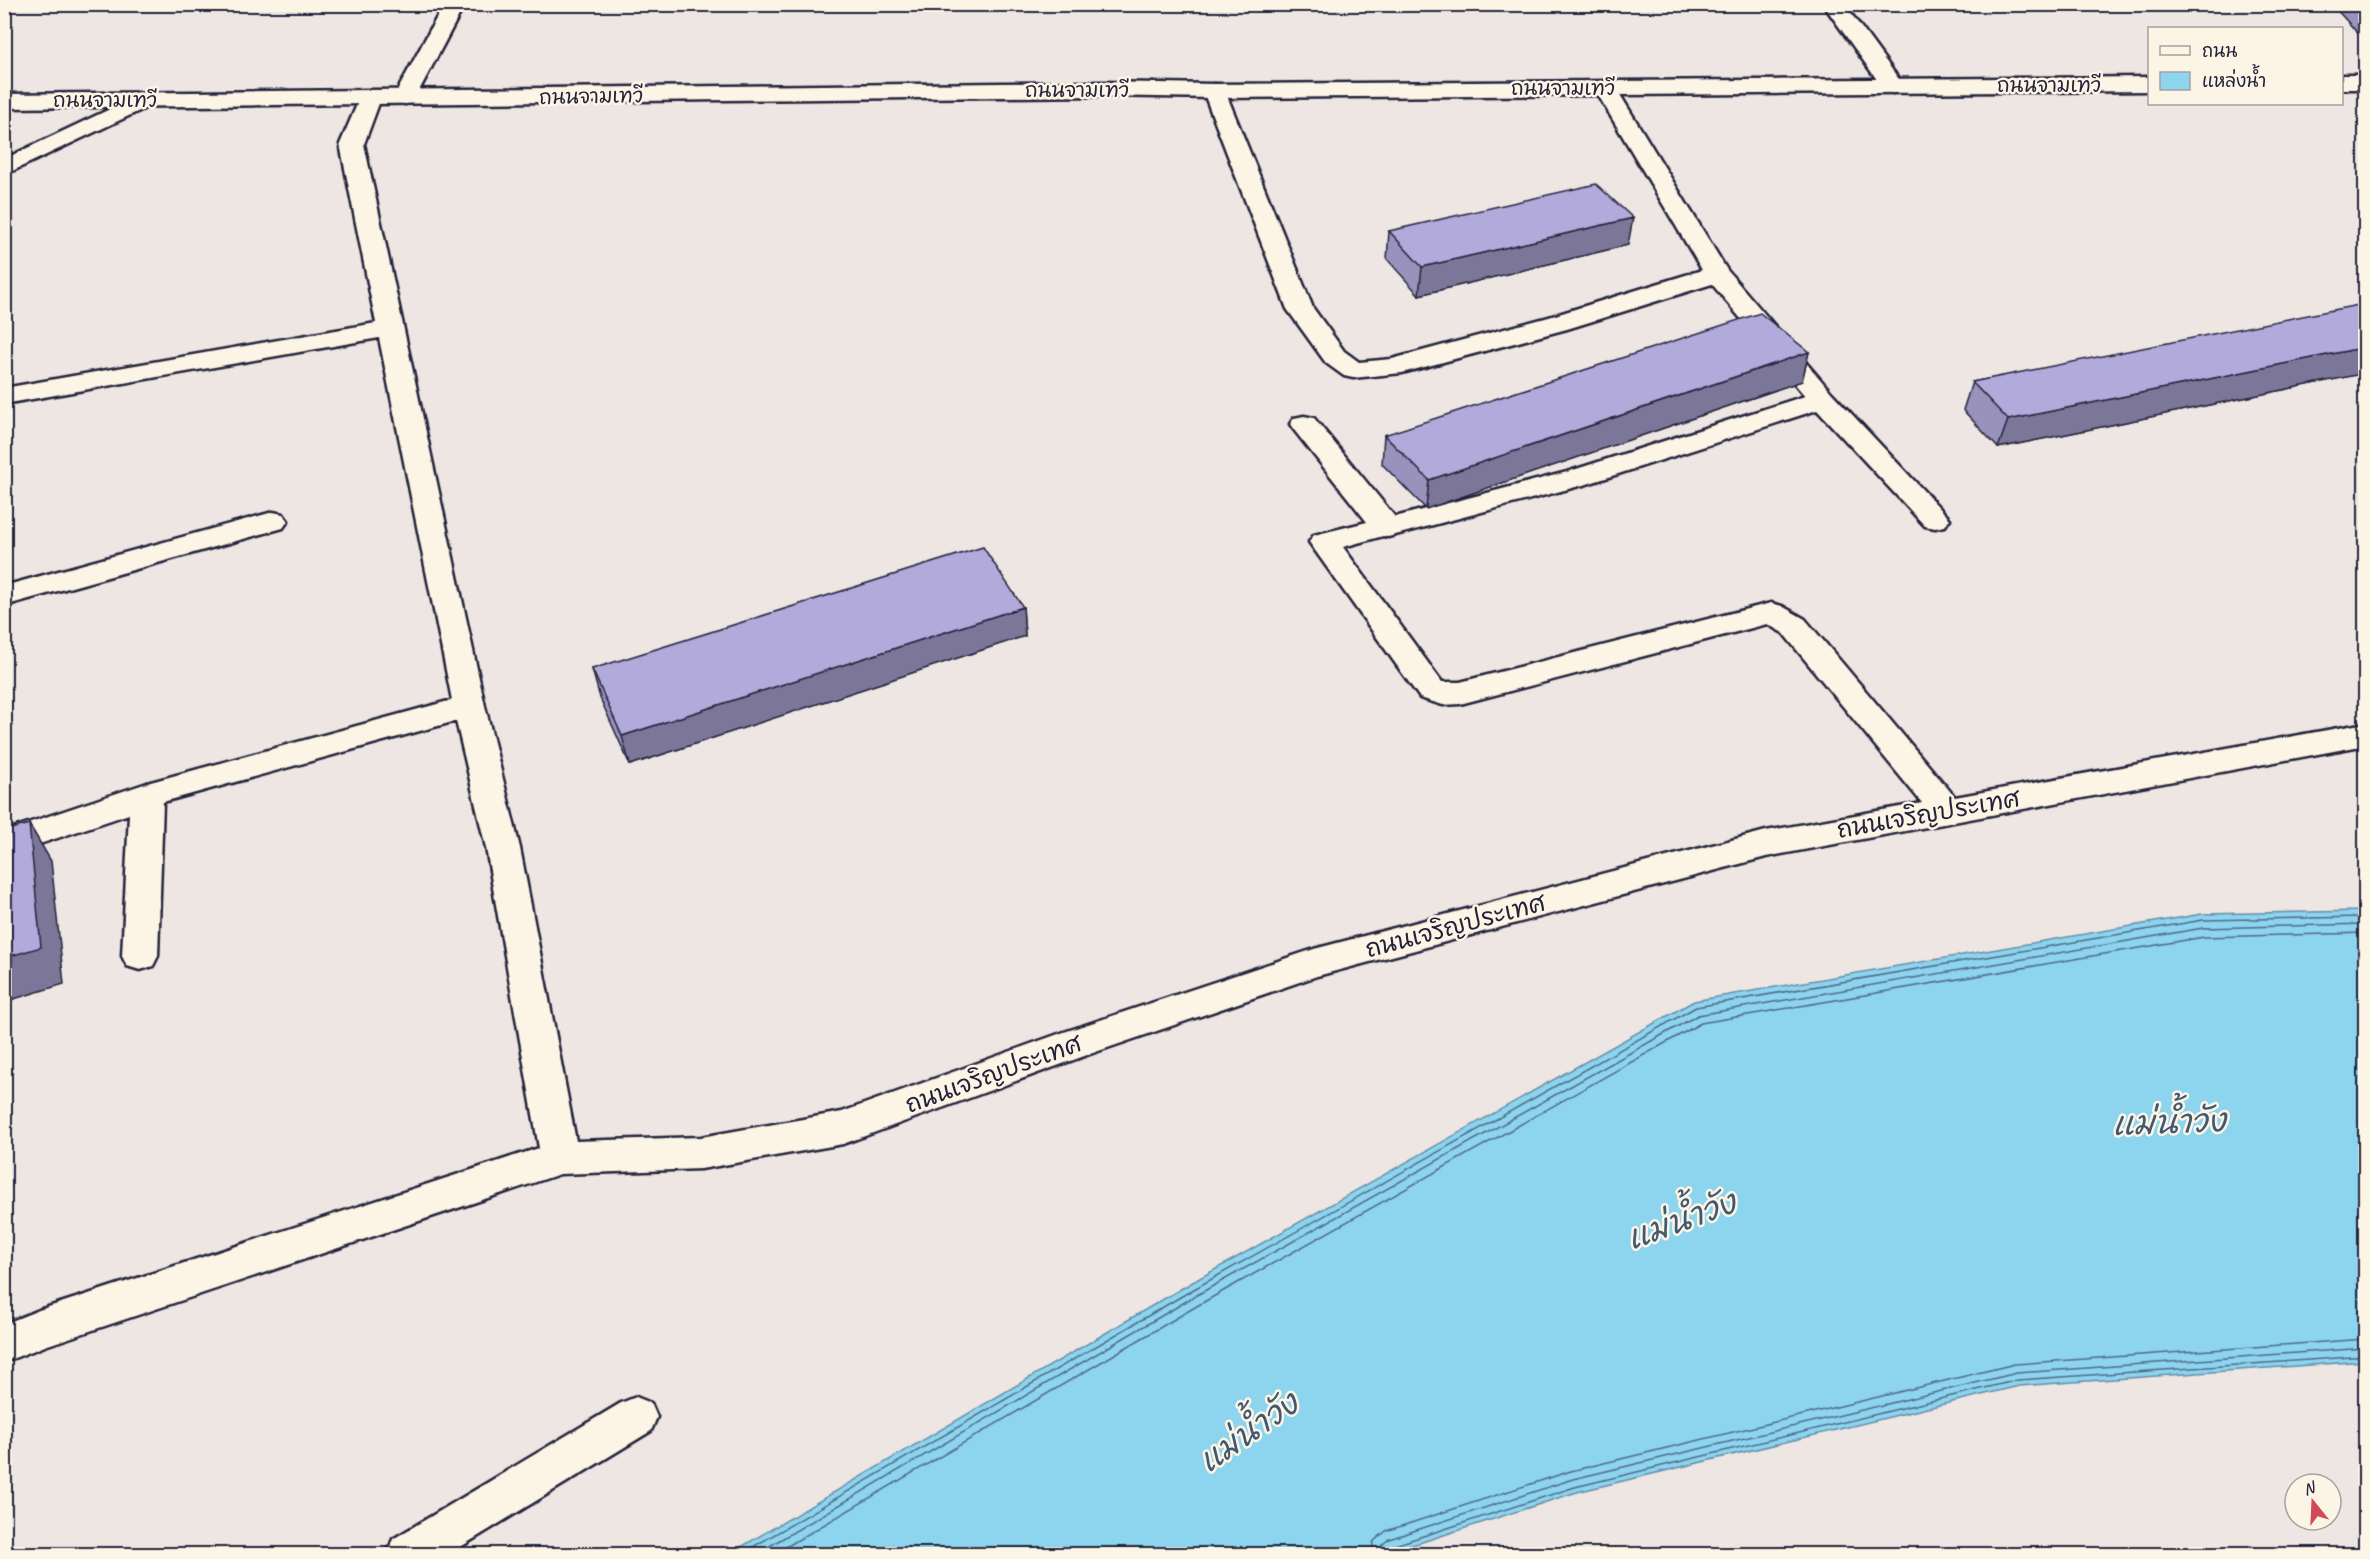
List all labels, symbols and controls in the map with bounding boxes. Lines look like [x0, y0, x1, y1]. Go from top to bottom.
legend [2148, 27, 2343, 105]
text: ถนน [2202, 40, 2237, 62]
text: แหล่งน้ำ [2202, 64, 2266, 92]
street label: ถนนจามเทวี [1997, 73, 2101, 98]
street label: ถนนจามเทวี [1511, 76, 1615, 101]
street label: ถนนจามเทวี [1025, 78, 1129, 103]
street label: ถนนจามเทวี [539, 83, 643, 110]
street label: ถนนจามเทวี [53, 88, 157, 113]
street label: ถนนเจริญประเทศ [1834, 783, 2023, 845]
street label: ถนนเจริญประเทศ [1362, 887, 1550, 964]
street label: ถนนเจริญประเทศ [901, 1028, 1087, 1120]
water label: แม่น้ำวัง [2111, 1091, 2229, 1145]
water label: แม่น้ำวัง [1618, 1172, 1744, 1259]
water label: แม่น้ำวัง [1185, 1374, 1309, 1482]
north arrow [2283, 1472, 2343, 1532]
text: N [2301, 1477, 2319, 1500]

